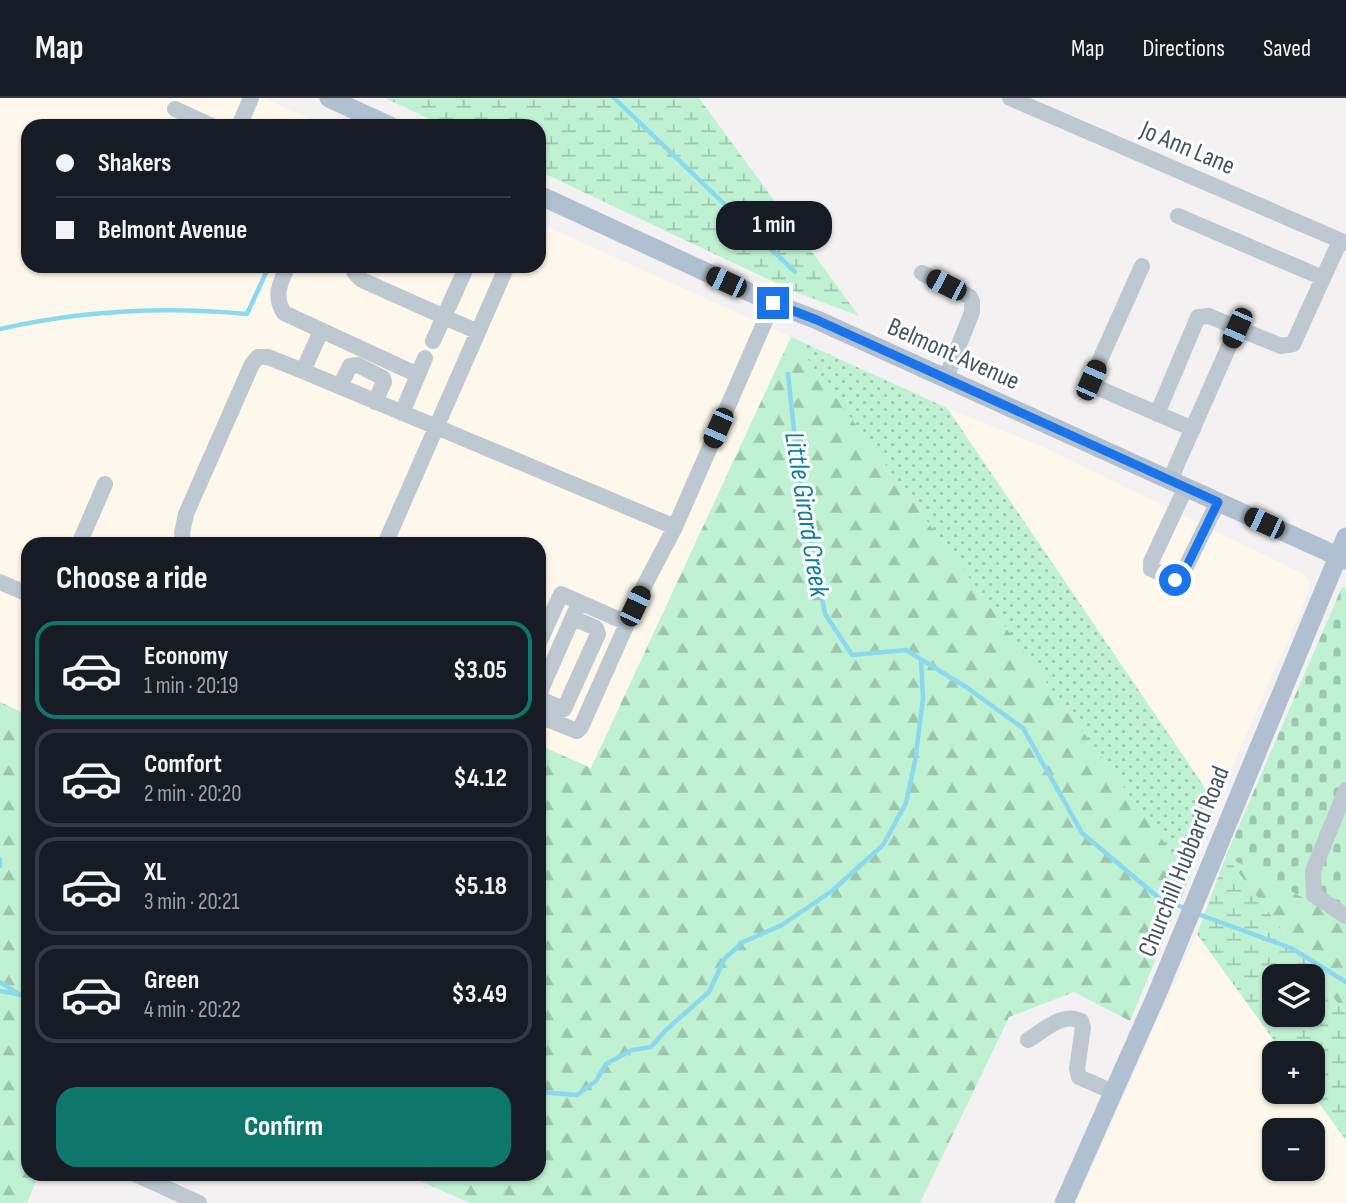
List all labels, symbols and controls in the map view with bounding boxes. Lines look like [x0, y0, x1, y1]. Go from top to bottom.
text: Map [35, 28, 84, 68]
text: Map [1071, 34, 1104, 63]
text: Directions [1142, 34, 1225, 63]
text: Saved [1263, 34, 1311, 63]
street label: Jo Ann Lane [1135, 114, 1239, 182]
text: Shakers [98, 148, 171, 179]
callout: 1 min [715, 202, 831, 250]
text: 1 min [753, 211, 795, 239]
text: Belmont Avenue [98, 215, 247, 246]
car [703, 264, 750, 300]
car [923, 266, 970, 304]
route end [757, 287, 789, 319]
car [1219, 305, 1256, 351]
street label: Belmont Avenue [883, 311, 1024, 397]
car [1073, 357, 1110, 403]
car [700, 405, 737, 451]
water label: Little Girard Creek [777, 430, 836, 600]
car [1241, 505, 1288, 541]
text: Choose a ride [56, 559, 208, 598]
route start [1159, 564, 1191, 596]
car [617, 583, 654, 629]
icon: car [60, 639, 123, 702]
text: Economy [144, 641, 228, 672]
text: $3.05 [453, 655, 507, 686]
text: 1 min · 20:19 [144, 672, 239, 700]
icon: car [60, 747, 123, 810]
text: Comfort [144, 749, 222, 780]
street label: Churchill Hubbard Road [1132, 762, 1237, 961]
text: $4.12 [454, 763, 507, 794]
text: 2 min · 20:20 [144, 780, 241, 808]
icon: car [60, 855, 123, 918]
text: XL [144, 857, 166, 888]
text: $5.18 [454, 871, 507, 902]
text: 3 min · 20:21 [144, 888, 239, 916]
icon: car [60, 963, 123, 1026]
map controls [1262, 964, 1325, 1181]
button: layers [1262, 964, 1325, 1027]
text: Green [144, 965, 199, 996]
text: $3.49 [452, 979, 507, 1010]
text: 4 min · 20:22 [144, 996, 241, 1024]
button: + [1262, 1041, 1325, 1104]
button: Confirm [56, 1087, 511, 1167]
button: − [1262, 1118, 1325, 1181]

